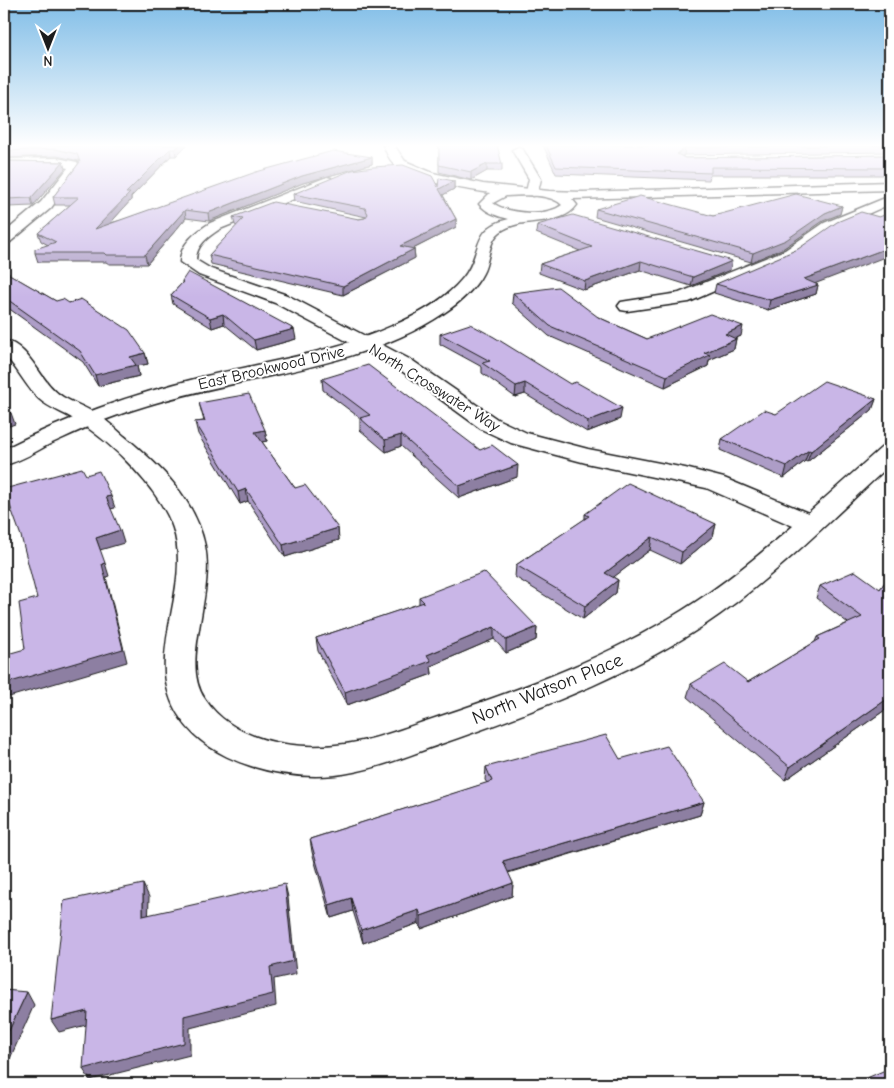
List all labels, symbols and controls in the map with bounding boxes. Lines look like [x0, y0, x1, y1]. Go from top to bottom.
north arrow [22, 22, 72, 72]
text: N [43, 52, 53, 69]
street label: North Crosswater Way [366, 340, 504, 436]
street label: East Brookwood Drive [196, 342, 346, 394]
street label: North Watson Place [469, 649, 626, 729]

